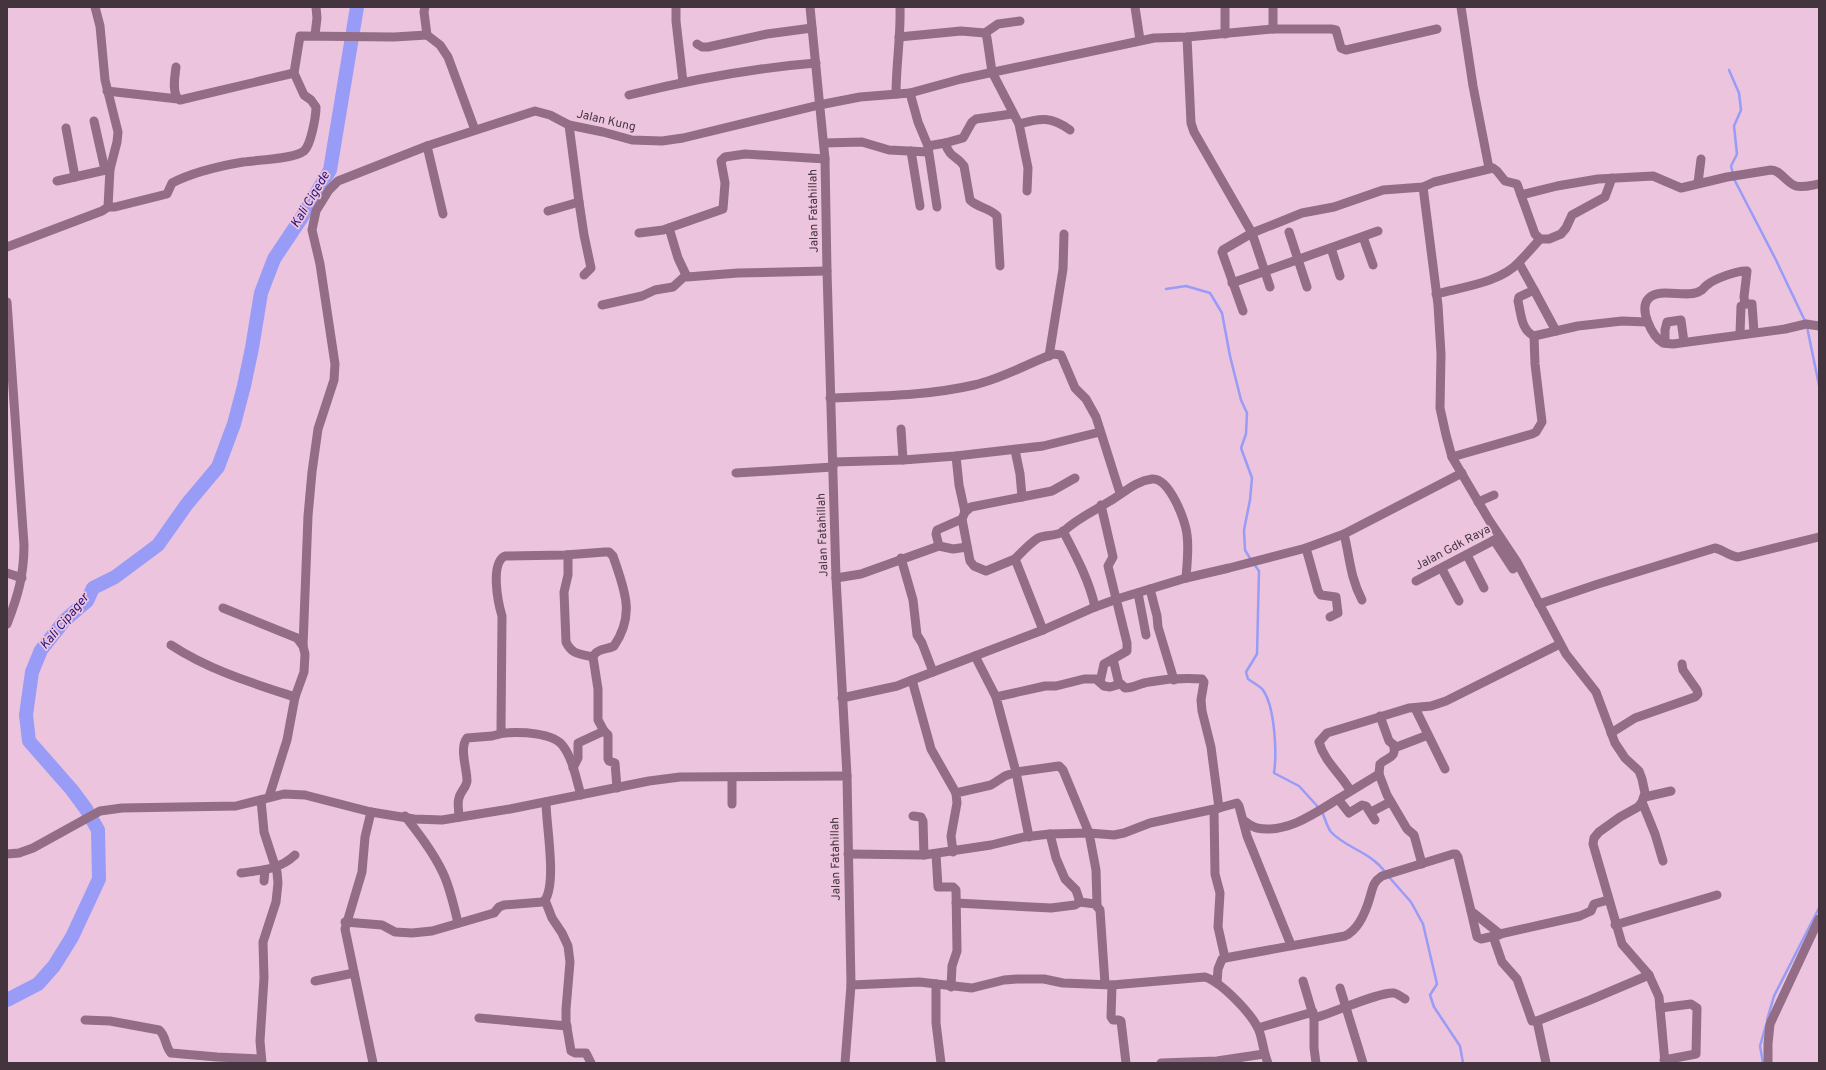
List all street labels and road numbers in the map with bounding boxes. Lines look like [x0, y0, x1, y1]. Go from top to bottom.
street label: Jalan Kung [575, 106, 637, 136]
street label: Jalan Fatahillah [805, 169, 823, 253]
street label: Jalan Fatahillah [814, 493, 832, 577]
street label: Jalan Gdk Raya [1413, 521, 1493, 575]
street label: Jalan Fatahillah [827, 817, 845, 901]

